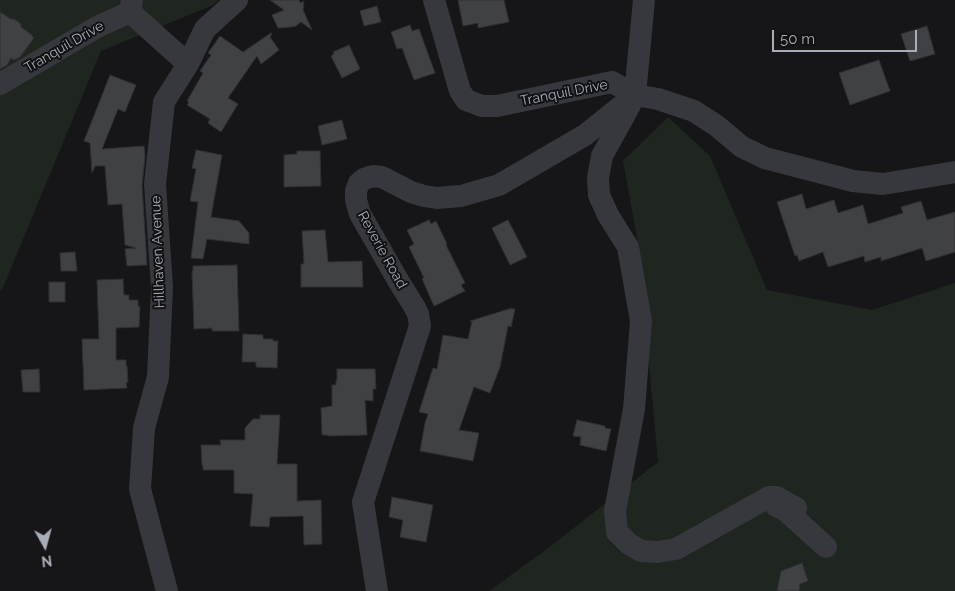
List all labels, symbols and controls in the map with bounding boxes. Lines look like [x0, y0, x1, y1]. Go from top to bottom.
street label: Tranquil Drive [21, 18, 107, 76]
scale bar [775, 20, 920, 52]
text: 50 m [780, 30, 815, 48]
street label: Tranquil Drive [519, 76, 609, 110]
street label: Hillhaven Avenue [148, 195, 168, 309]
street label: Reverie Road [354, 208, 410, 292]
north arrow [20, 521, 70, 571]
text: N [41, 552, 53, 569]

